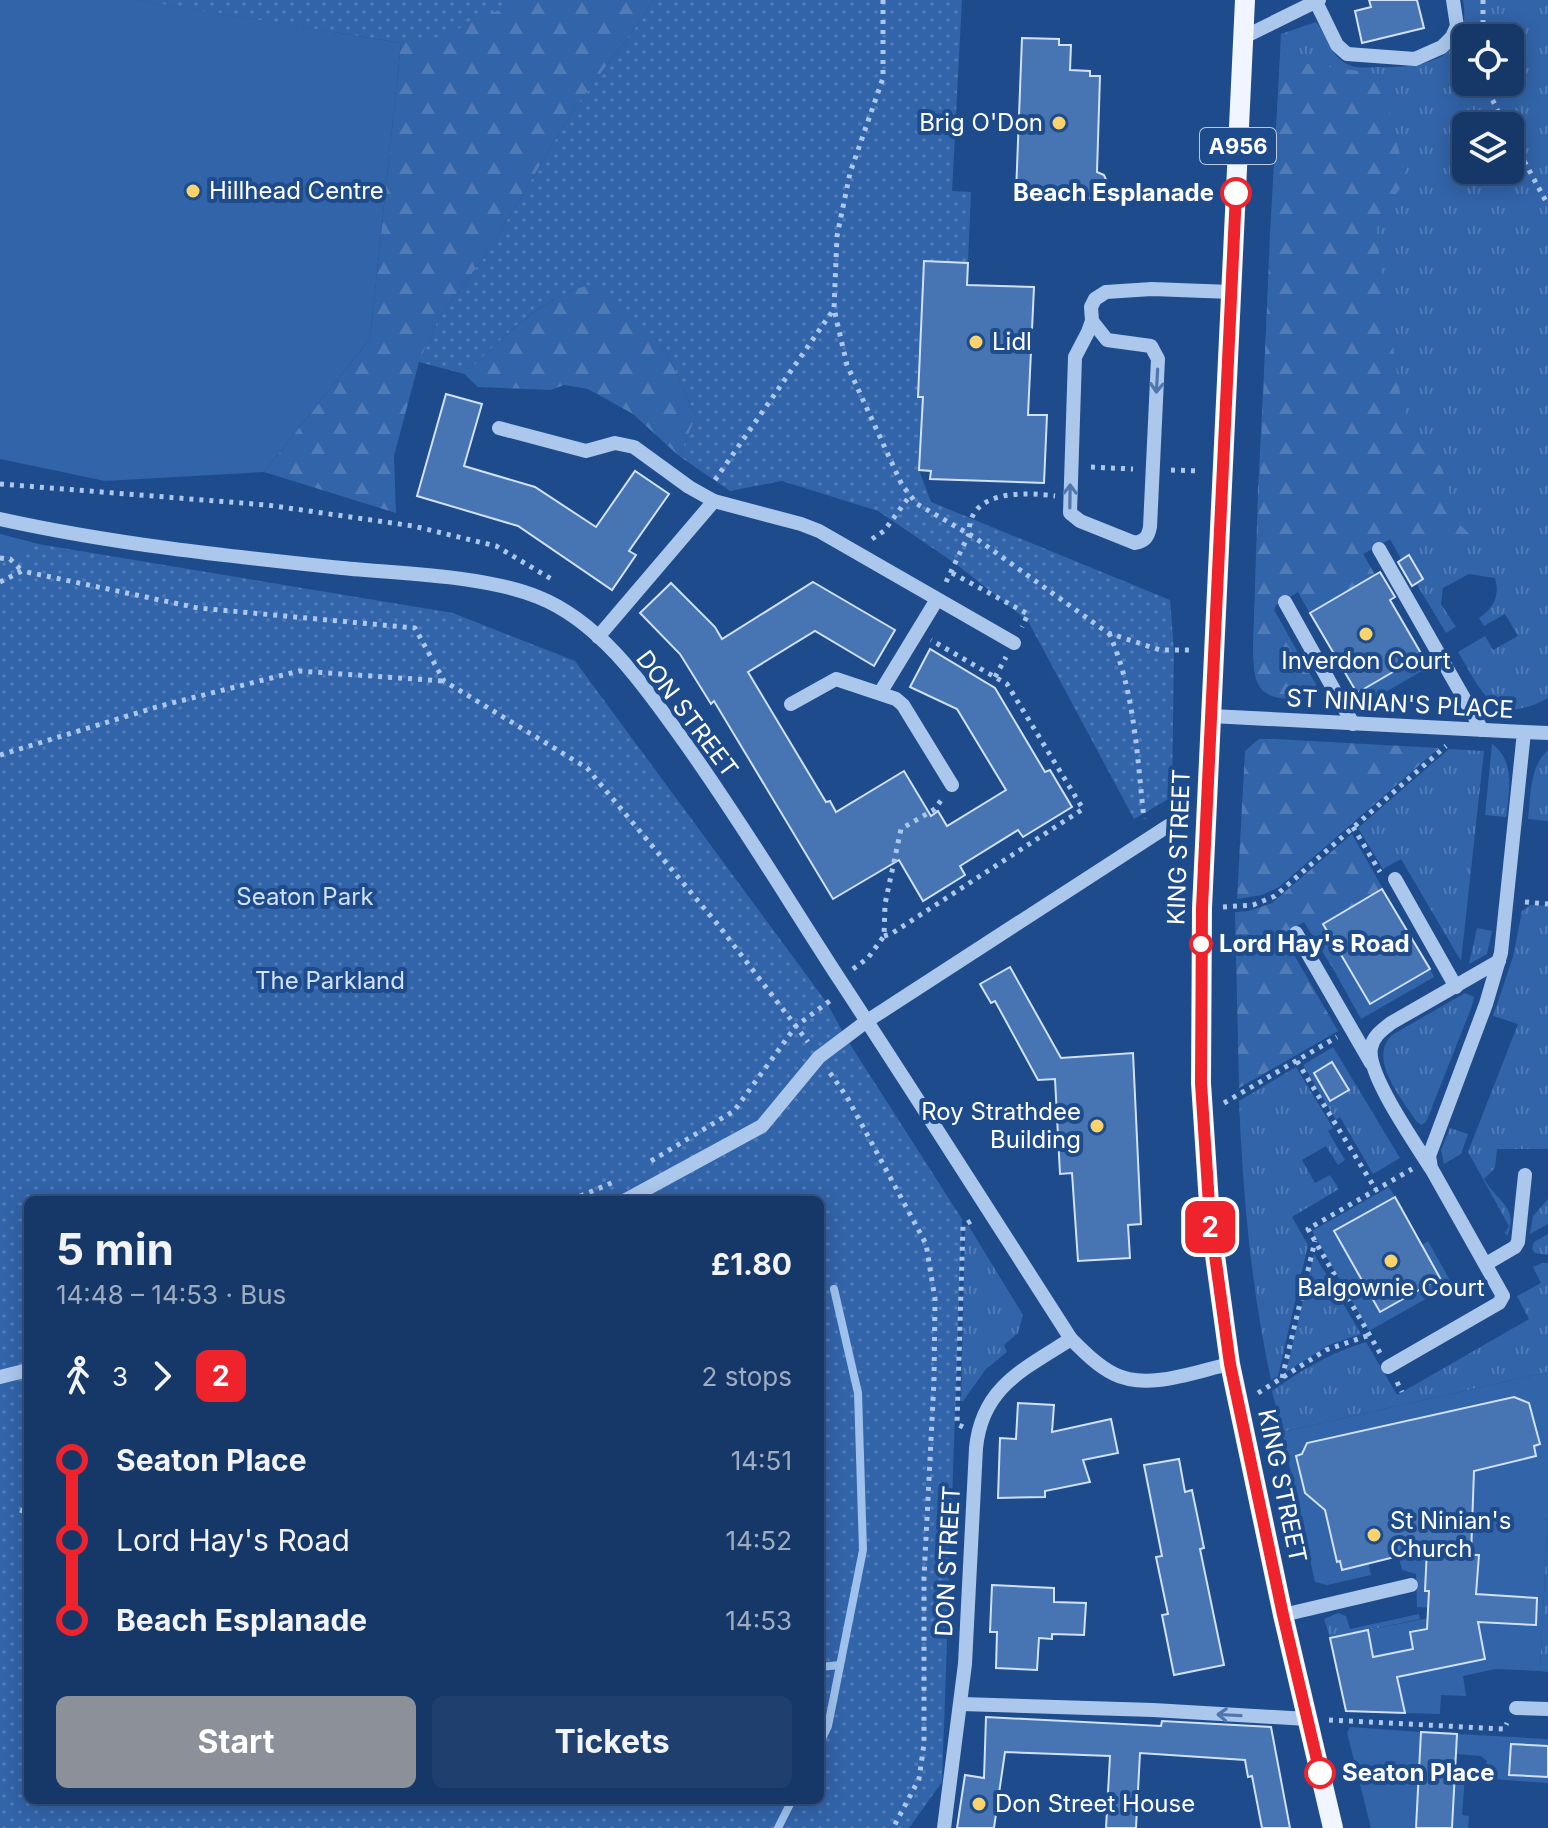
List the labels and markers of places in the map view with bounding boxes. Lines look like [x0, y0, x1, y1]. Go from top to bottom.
place label: Brig O'Don [919, 108, 1043, 137]
marker: Brig O'Don [1050, 114, 1068, 132]
place label: Hillhead Centre [209, 176, 384, 205]
place label: Beach Esplanade [1013, 178, 1214, 207]
marker: Beach Esplanade [1221, 178, 1251, 208]
marker: Hillhead Centre [184, 182, 202, 200]
place label: Lidl [992, 327, 1032, 356]
marker: Lidl [967, 333, 985, 351]
marker: Inverdon Court [1357, 625, 1375, 643]
place label: Inverdon Court [1281, 646, 1451, 675]
place label: Lord Hay's Road [1219, 929, 1410, 958]
marker: Lord Hay's Road [1190, 933, 1212, 955]
place label: Roy Strathdee Building [921, 1097, 1081, 1154]
marker: Roy Strathdee Building [1088, 1117, 1106, 1135]
marker: Balgownie Court [1382, 1252, 1400, 1270]
place label: Balgownie Court [1297, 1273, 1485, 1302]
place label: St Ninian's Church [1390, 1506, 1511, 1563]
marker: St Ninian's Church [1365, 1526, 1383, 1544]
marker: Seaton Place [1305, 1758, 1335, 1788]
place label: Seaton Place [1342, 1758, 1494, 1787]
place label: Don Street House [995, 1789, 1195, 1818]
marker: Don Street House [970, 1795, 988, 1813]

